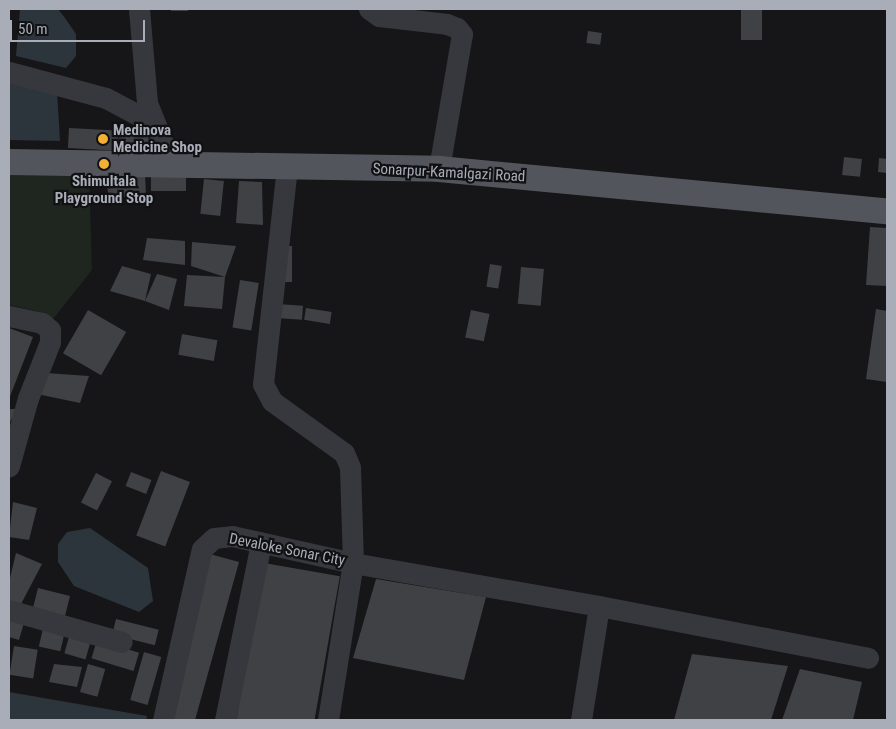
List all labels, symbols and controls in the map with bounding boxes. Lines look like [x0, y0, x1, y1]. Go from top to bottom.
scale bar [12, 10, 148, 42]
text: 50 m [18, 20, 48, 38]
place label: Medinova Medicine Shop [113, 121, 202, 156]
marker: Medinova Medicine Shop [97, 133, 109, 145]
marker: Shimultala Playground Stop [98, 158, 110, 170]
street label: Sonarpur-Kamalgazi Road [372, 160, 526, 186]
place label: Shimultala Playground Stop [55, 172, 153, 207]
street label: Devaloke Sonar City [228, 530, 346, 570]

